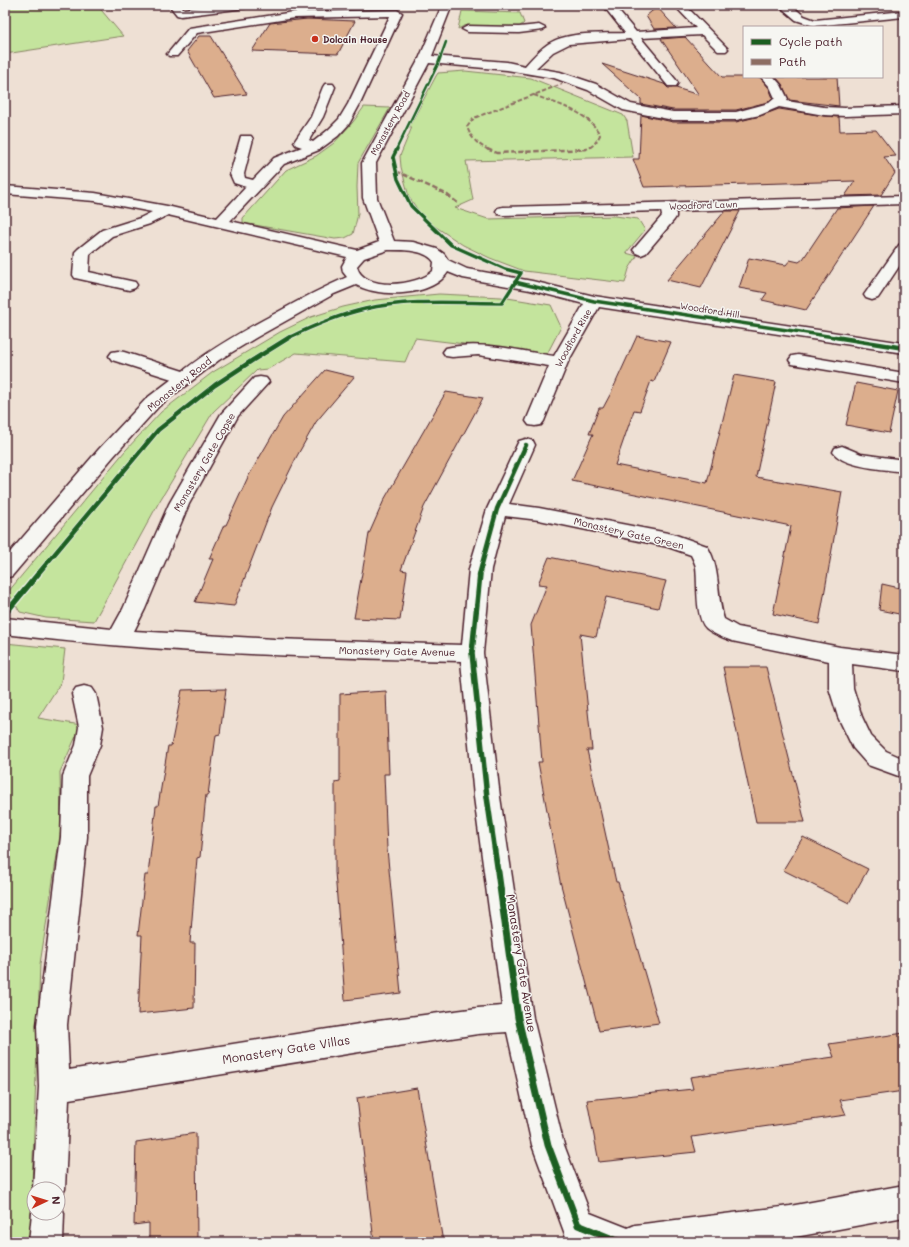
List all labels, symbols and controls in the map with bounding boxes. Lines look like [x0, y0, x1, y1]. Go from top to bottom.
legend [743, 26, 883, 78]
text: Cycle path [779, 33, 842, 49]
marker: Dolcain House [310, 34, 320, 44]
place label: Dolcain House [323, 34, 387, 45]
text: Path [779, 53, 806, 69]
street label: Monastery Road [368, 89, 412, 157]
street label: Woodford Lawn [669, 198, 737, 212]
street label: Woodford Hill [680, 300, 740, 320]
street label: Woodford Rise [553, 307, 593, 369]
street label: Monastery Road [144, 354, 214, 414]
street label: Monastery Gate Copse [170, 410, 238, 514]
street label: Monastery Gate Green [573, 514, 685, 552]
street label: Monastery Gate Avenue [339, 643, 455, 659]
street label: Monastery Gate Avenue [503, 893, 541, 1033]
street label: Monastery Gate Villas [221, 1031, 351, 1067]
north arrow [26, 1181, 66, 1221]
text: N [49, 1196, 64, 1205]

